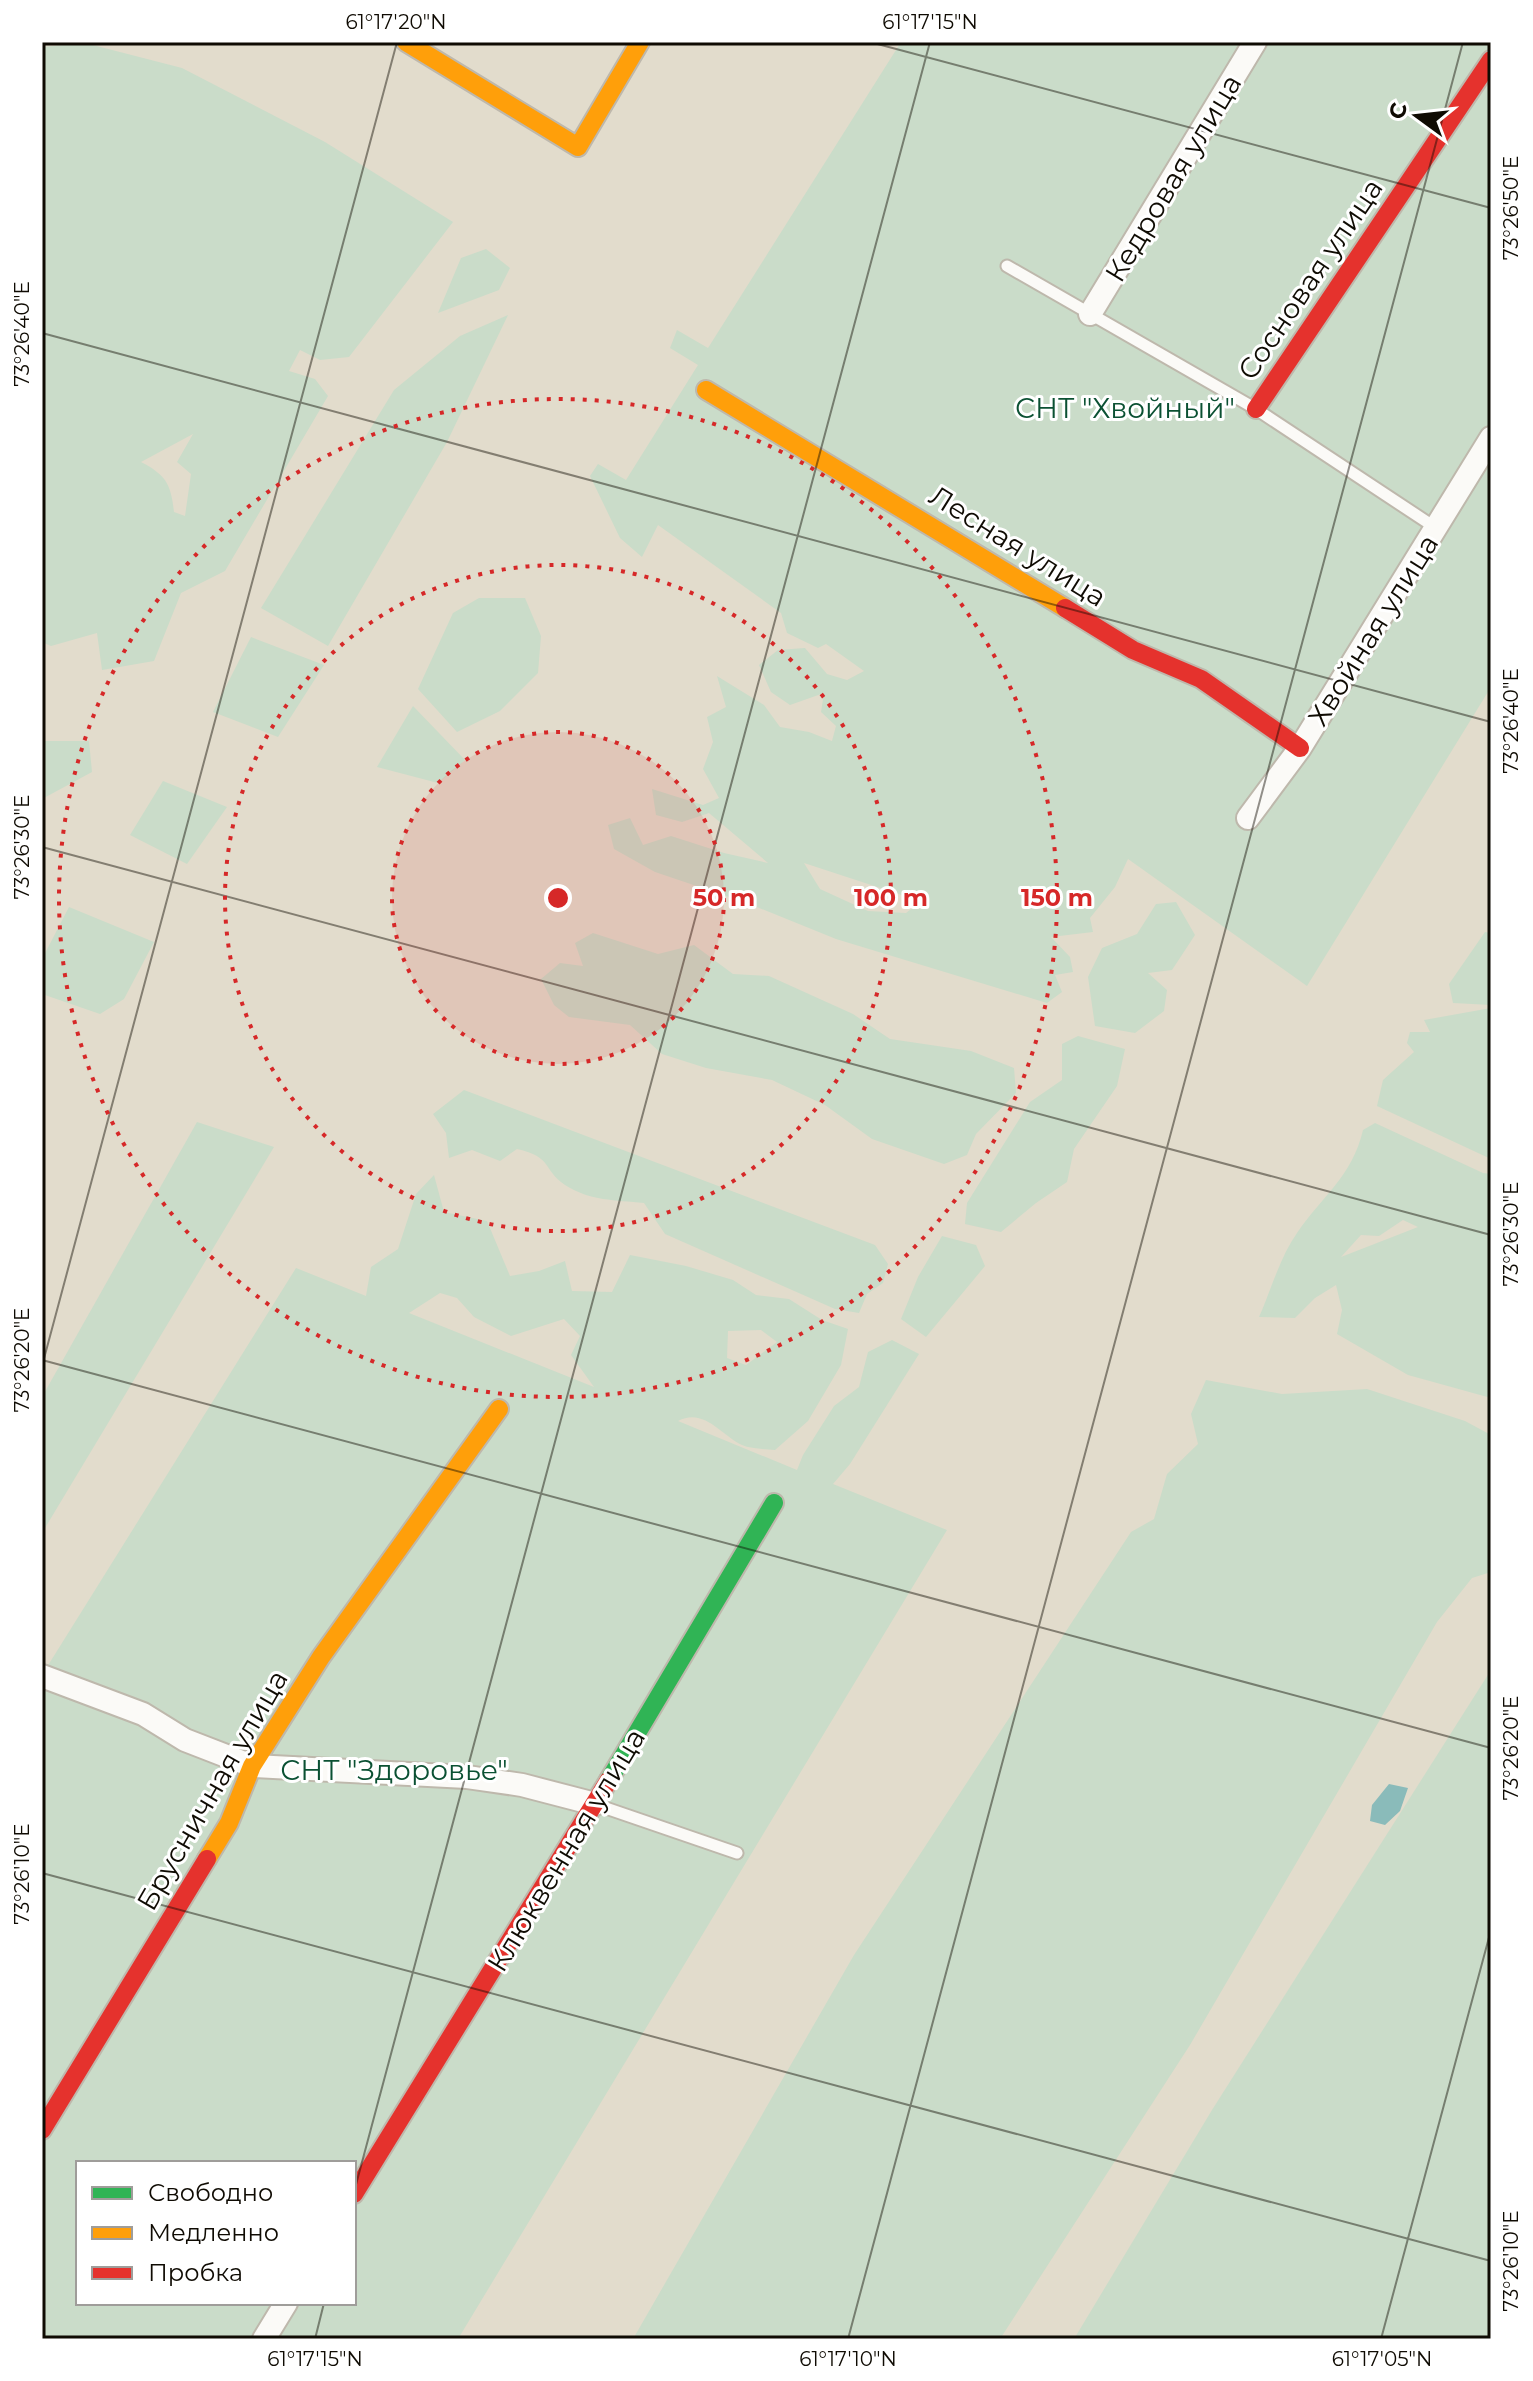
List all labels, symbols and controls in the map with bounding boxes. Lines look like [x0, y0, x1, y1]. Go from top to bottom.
text: 61°17'20"N [345, 10, 447, 34]
text: 61°17'15"N [882, 10, 978, 34]
street label: Кедровая улица [1098, 68, 1248, 288]
north arrow [1377, 76, 1457, 156]
text: С [1383, 100, 1413, 122]
text: 73°26'50"E [1499, 156, 1523, 260]
street label: Сосновая улица [1230, 172, 1390, 386]
text: 73°26'40"E [10, 281, 34, 387]
park label: СНТ "Хвойный" [1015, 391, 1235, 425]
street label: Лесная улица [923, 478, 1113, 614]
street label: Хвойная улица [1301, 528, 1445, 732]
text: 73°26'40"E [1499, 668, 1523, 774]
text: 73°26'30"E [10, 795, 34, 899]
text: 50 m [693, 883, 755, 912]
text: 100 m [854, 883, 928, 912]
text: 150 m [1021, 883, 1093, 912]
centre of rings [544, 884, 572, 912]
text: 73°26'30"E [1499, 1182, 1523, 1286]
text: 73°26'20"E [10, 1308, 34, 1413]
street label: Брусничная улица [129, 1664, 295, 1916]
text: 73°26'20"E [1499, 1696, 1523, 1801]
street label: Клюквенная улица [480, 1722, 652, 1978]
park label: СНТ "Здоровье" [280, 1753, 508, 1787]
text: 73°26'10"E [10, 1823, 34, 1925]
legend [76, 2161, 356, 2305]
text: Свободно [148, 2178, 273, 2207]
text: 73°26'10"E [1499, 2210, 1523, 2312]
text: Медленно [148, 2218, 279, 2247]
text: Пробка [148, 2258, 243, 2287]
text: 61°17'15"N [267, 2347, 363, 2371]
text: 61°17'10"N [799, 2347, 897, 2371]
text: 61°17'05"N [1332, 2347, 1432, 2371]

